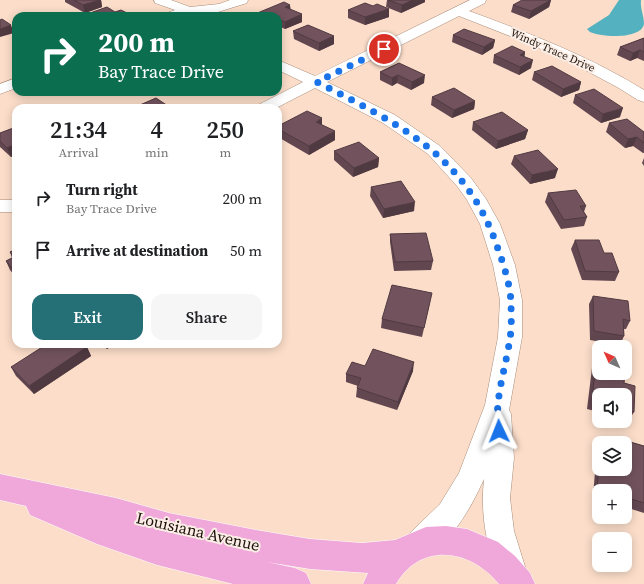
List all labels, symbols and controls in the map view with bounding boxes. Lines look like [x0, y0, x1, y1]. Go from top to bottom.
text: 200 m [98, 23, 175, 61]
street label: Windy Trace Drive [508, 25, 598, 76]
icon: right [32, 28, 84, 80]
pin [367, 32, 401, 66]
icon: arrive [373, 38, 395, 60]
text: Bay Trace Drive [98, 59, 224, 84]
text: 21:34 [50, 113, 107, 146]
text: 4 [151, 113, 163, 146]
text: 250 [207, 113, 244, 146]
text: Arrival [58, 144, 99, 161]
text: min [145, 144, 169, 161]
text: m [219, 144, 231, 161]
text: Turn right [66, 179, 138, 200]
icon: right [32, 187, 54, 209]
text: 200 m [222, 188, 262, 209]
text: Bay Trace Drive [66, 200, 157, 217]
icon: arrive [32, 239, 54, 261]
text: Arrive at destination [66, 240, 208, 261]
text: 50 m [230, 240, 262, 261]
button: Exit [32, 294, 143, 340]
button: Share [151, 294, 262, 340]
north arrow [592, 340, 632, 380]
map controls [592, 340, 632, 572]
button: sound [592, 388, 632, 428]
position arrow [478, 410, 520, 452]
button: layers [592, 436, 632, 476]
button: + [592, 484, 632, 524]
street label: Louisiana Avenue [134, 506, 262, 556]
button: − [592, 532, 632, 572]

